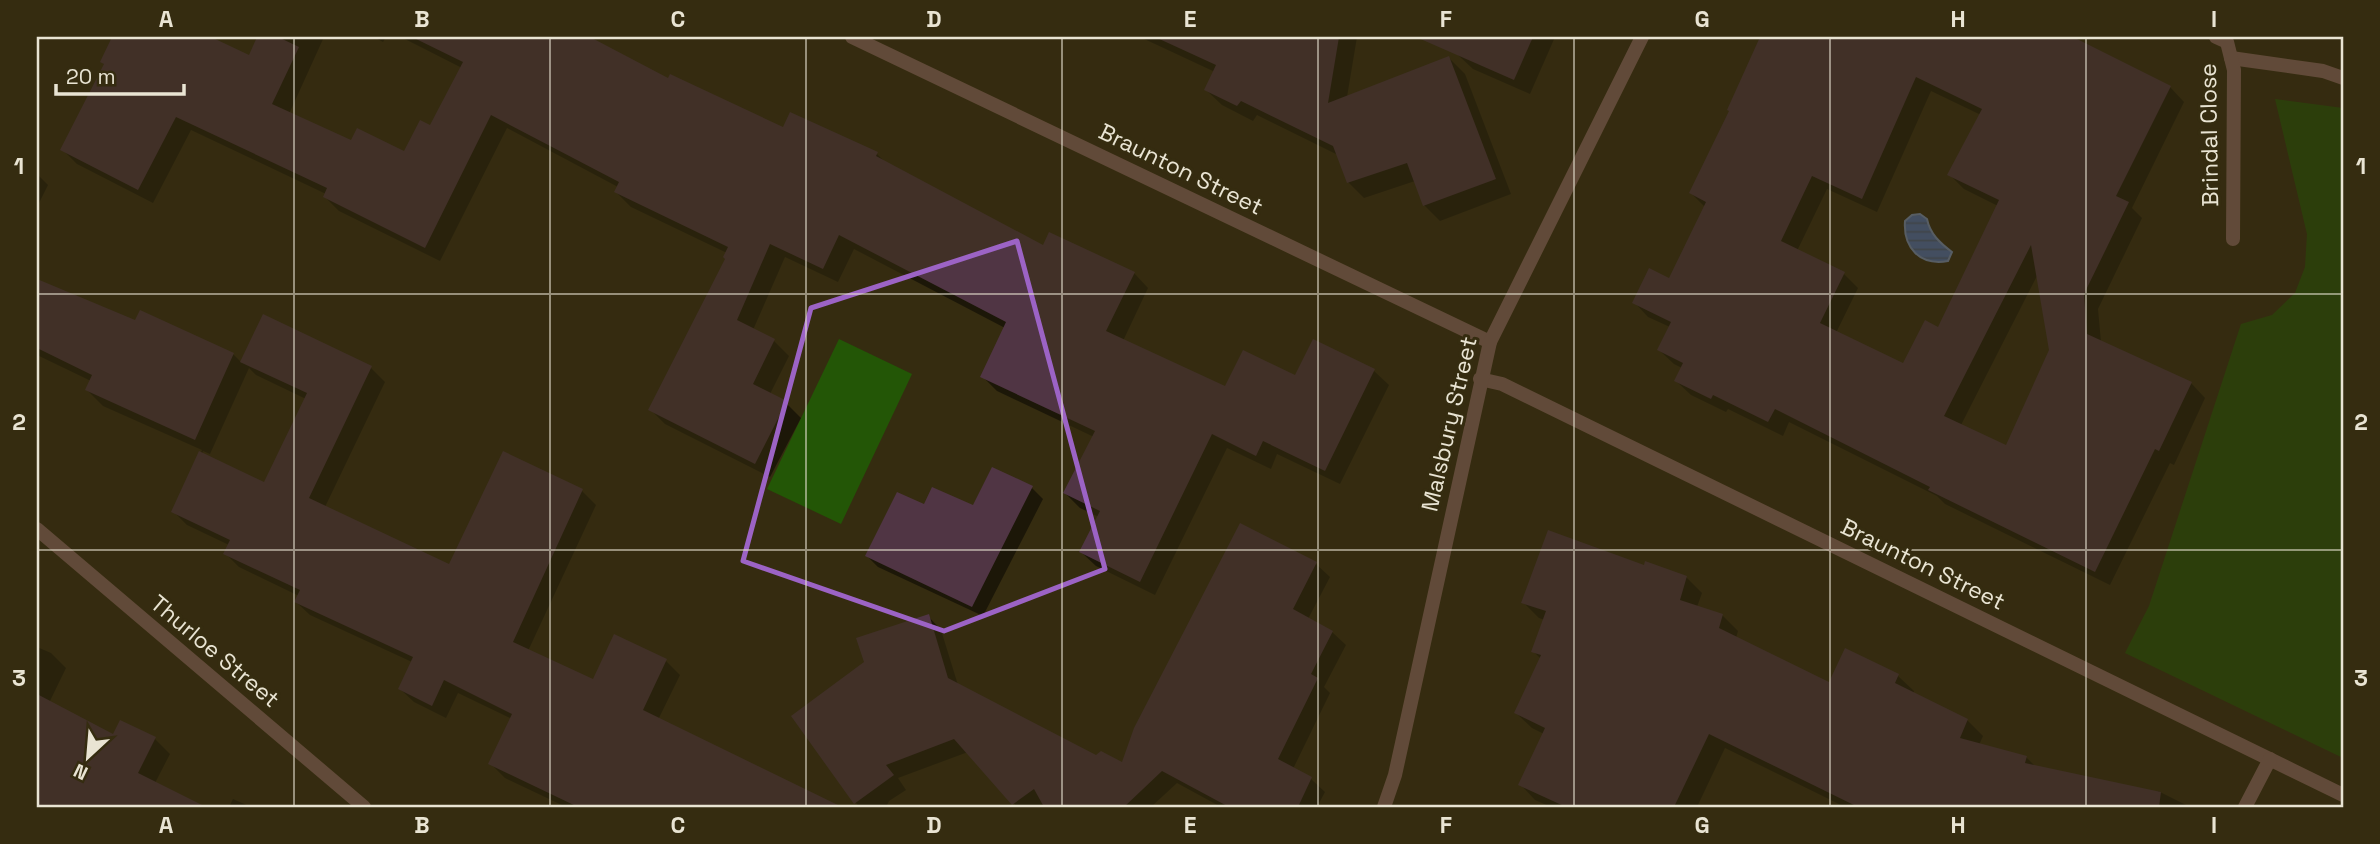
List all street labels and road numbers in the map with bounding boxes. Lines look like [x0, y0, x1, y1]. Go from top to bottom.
street label: Brindal Close [2193, 63, 2225, 207]
street label: Braunton Street [1094, 116, 1268, 222]
street label: Malsbury Street [1414, 334, 1484, 514]
street label: Braunton Street [1836, 511, 2010, 617]
street label: Thurloe Street [144, 588, 286, 714]

